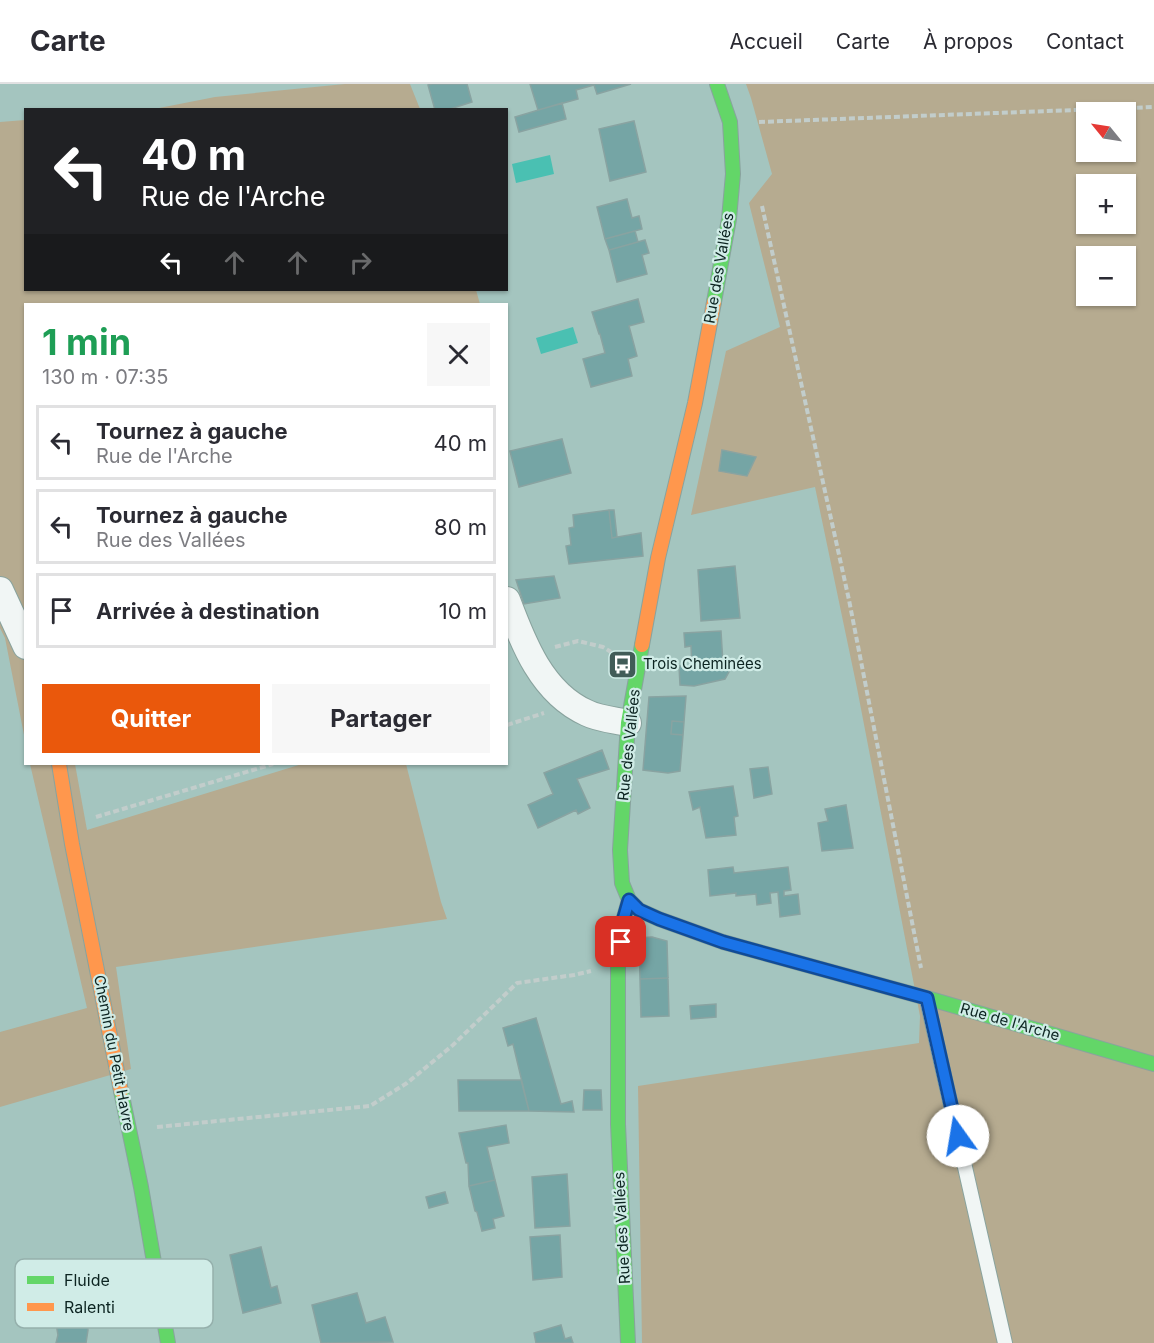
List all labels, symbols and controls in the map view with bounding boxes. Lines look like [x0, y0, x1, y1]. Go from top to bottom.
text: Carte [30, 24, 106, 58]
text: Accueil [729, 29, 803, 54]
text: Carte [836, 29, 890, 54]
text: À propos [923, 29, 1013, 54]
text: Contact [1046, 29, 1124, 54]
north arrow [1076, 102, 1136, 162]
map controls [1076, 102, 1136, 306]
text: 40 m [141, 129, 246, 180]
icon: left [42, 132, 120, 210]
button: + [1076, 174, 1136, 234]
text: Rue de l'Arche [141, 180, 326, 213]
street label: Rue des Vallées [699, 211, 738, 325]
icon: left [155, 246, 188, 279]
icon: ahead [218, 246, 251, 279]
icon: ahead [281, 246, 314, 279]
icon: right [344, 246, 377, 279]
button: − [1076, 246, 1136, 306]
text: 1 min [42, 320, 131, 364]
button: close [427, 323, 490, 386]
text: 130 m · 07:35 [42, 365, 168, 389]
text: Tournez à gauche [96, 418, 288, 444]
icon: left [45, 426, 78, 459]
text: 40 m [433, 430, 487, 456]
text: Rue de l'Arche [96, 444, 233, 468]
text: Tournez à gauche [96, 502, 288, 528]
icon: left [45, 510, 78, 543]
text: 80 m [434, 514, 487, 540]
text: Rue des Vallées [96, 528, 246, 552]
icon: arrive [45, 594, 78, 627]
text: Arrivée à destination [96, 598, 320, 624]
text: 10 m [439, 598, 487, 624]
bus stop icon: Trois Cheminées [606, 648, 638, 680]
place label: Trois Cheminées [643, 654, 762, 673]
button: Quitter [42, 684, 260, 753]
button: Partager [272, 684, 490, 753]
street label: Rue des Vallées [613, 688, 644, 802]
pin [595, 916, 646, 967]
icon: arrive [604, 925, 637, 958]
street label: Chemin du Petit Havre [90, 973, 139, 1133]
street label: Rue de l'Arche [958, 998, 1062, 1045]
position arrow [926, 1104, 990, 1168]
street label: Rue des Vallées [609, 1171, 634, 1285]
legend [15, 1259, 213, 1328]
text: Fluide [64, 1270, 110, 1290]
text: Ralenti [64, 1297, 115, 1317]

